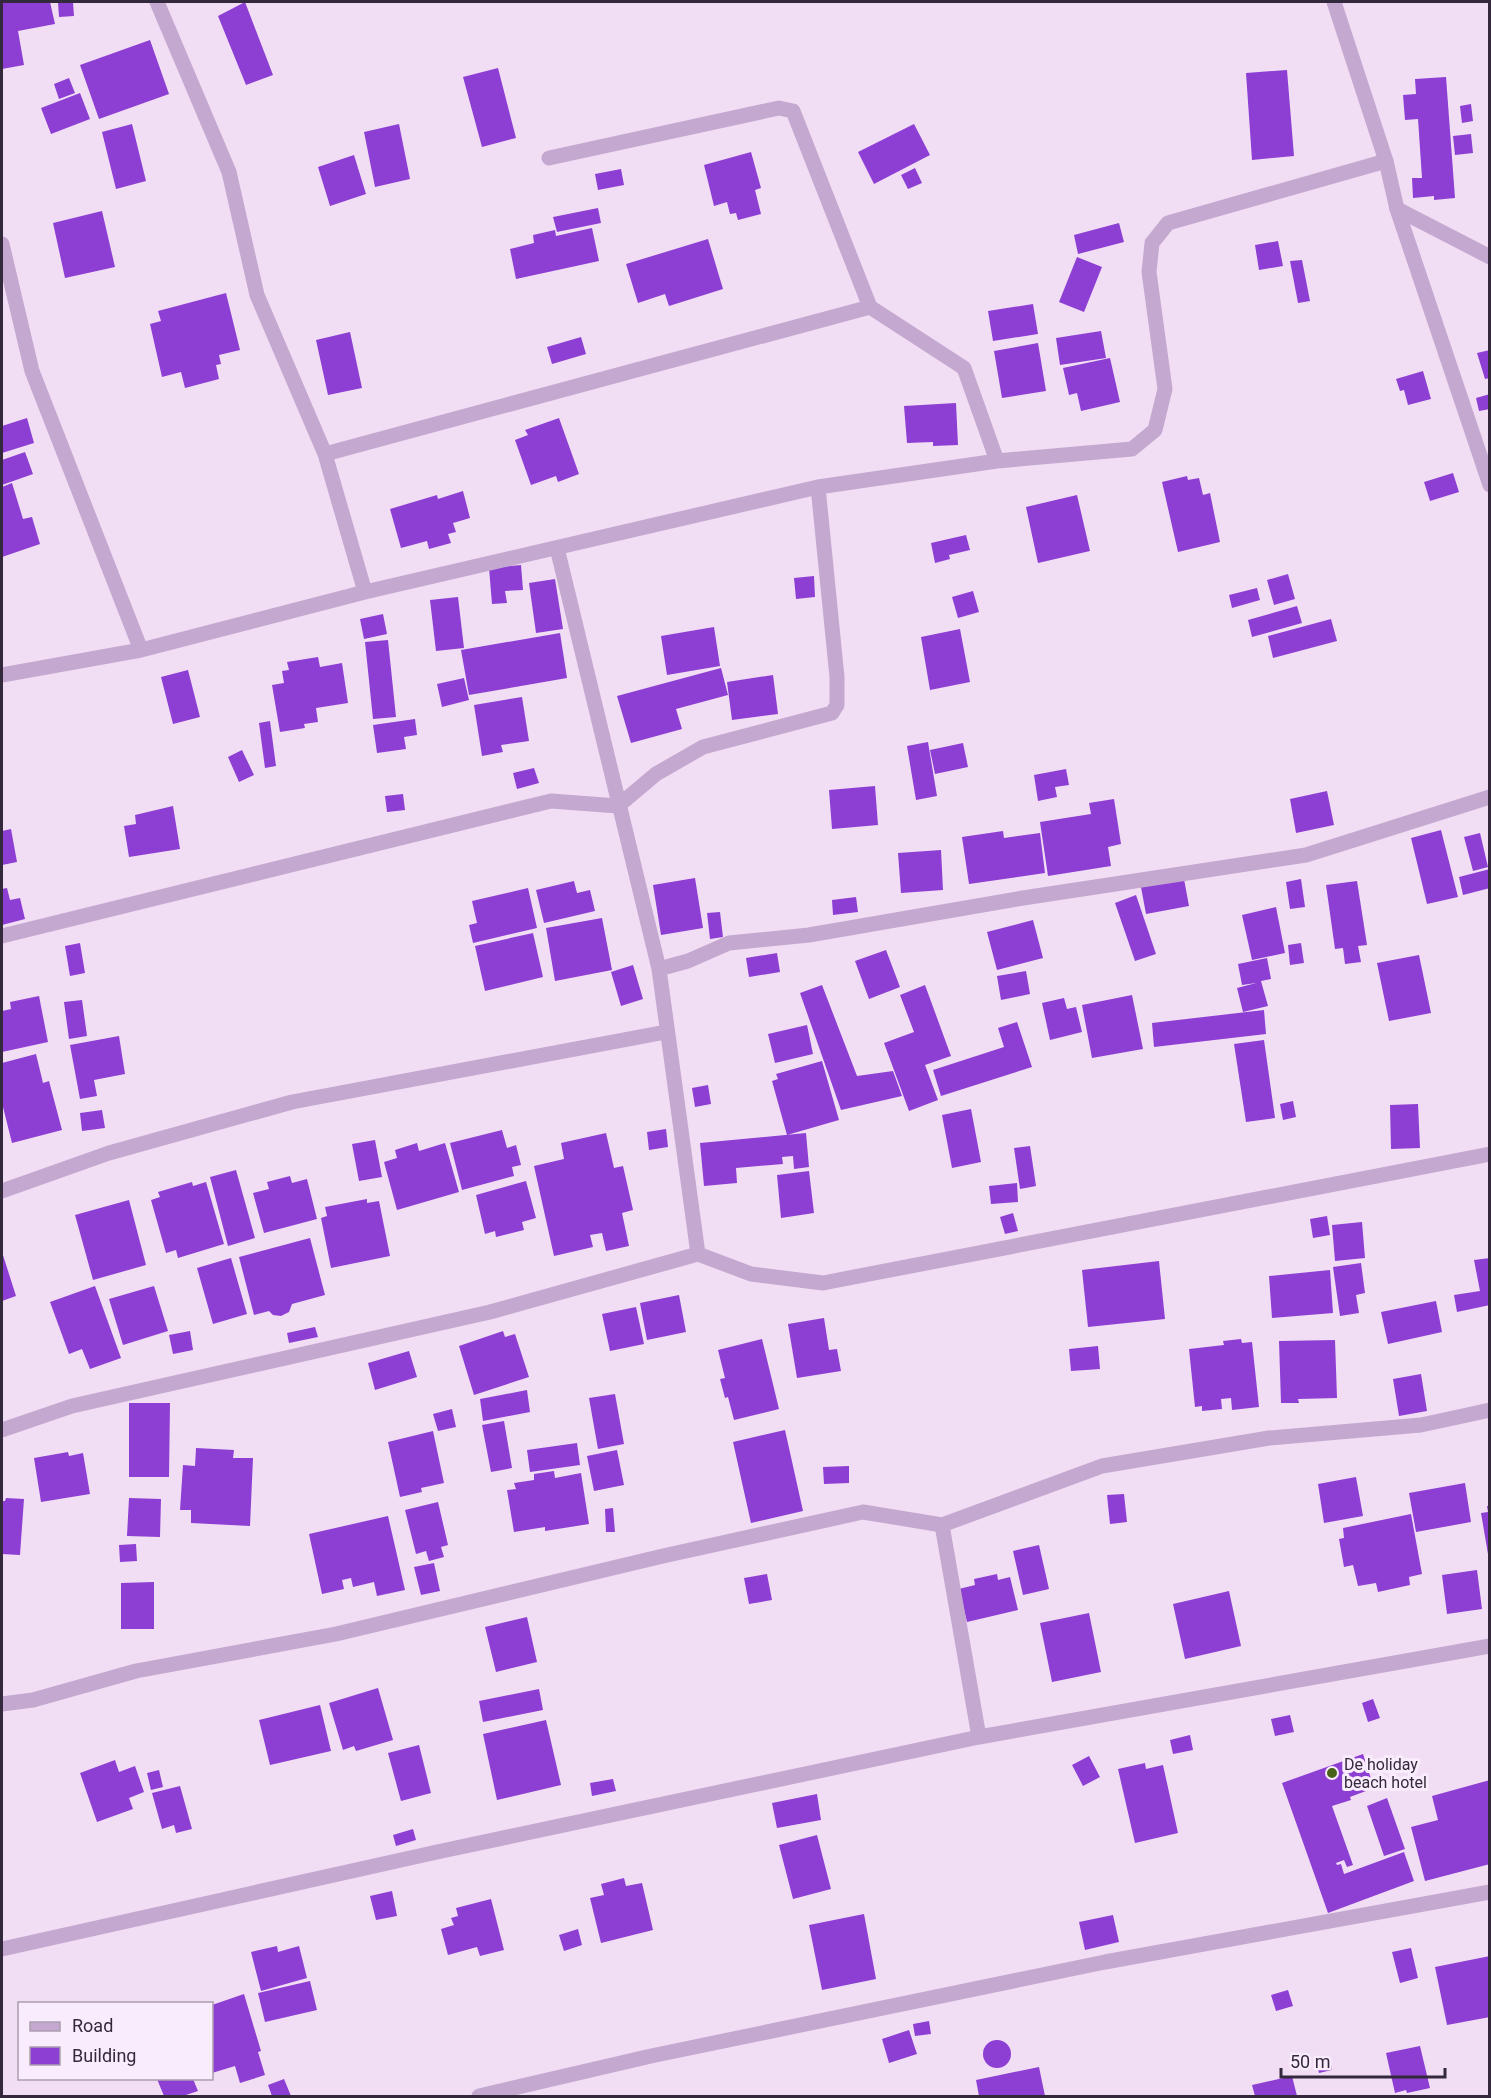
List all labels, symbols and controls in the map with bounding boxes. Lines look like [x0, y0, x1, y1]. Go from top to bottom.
place label: De holiday beach hotel [1344, 1755, 1427, 1792]
marker: De holiday beach hotel [1325, 1766, 1339, 1780]
legend [18, 2002, 213, 2080]
text: Road [72, 2015, 113, 2036]
scale bar [1281, 2041, 1444, 2079]
text: Building [72, 2045, 136, 2066]
text: 50 m [1290, 2051, 1330, 2072]

